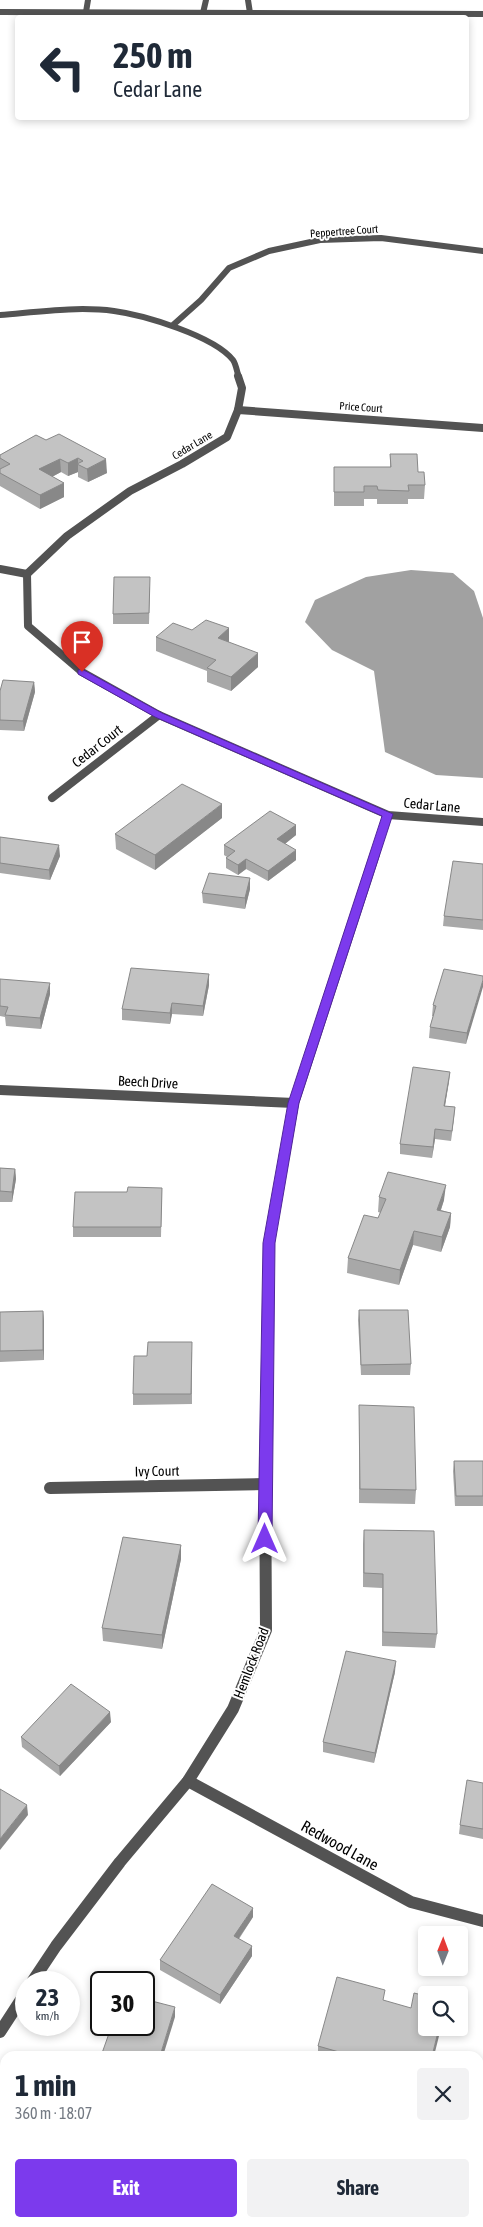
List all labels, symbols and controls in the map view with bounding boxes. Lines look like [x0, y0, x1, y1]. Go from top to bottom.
icon: left [30, 35, 95, 100]
text: 250 m [113, 35, 192, 75]
text: Cedar Lane [113, 76, 202, 102]
street label: Peppertree Court [309, 223, 379, 239]
street label: Price Court [339, 399, 383, 415]
street label: Cedar Lane [170, 428, 214, 462]
pin [61, 621, 103, 672]
icon: arrive [68, 628, 96, 656]
street label: Cedar Court [69, 721, 125, 771]
street label: Cedar Lane [403, 795, 461, 815]
street label: Beech Drive [117, 1072, 179, 1092]
street label: Ivy Court [135, 1463, 179, 1479]
position arrow [238, 1512, 290, 1564]
street label: Hemlock Road [230, 1625, 272, 1701]
street label: Redwood Lane [298, 1816, 382, 1874]
north arrow [418, 1926, 468, 1976]
map controls [418, 1926, 468, 2036]
speed limit sign: 30 [90, 1971, 155, 2036]
text: 23 [36, 1983, 59, 2011]
button: search [418, 1986, 468, 2036]
text: km/h [36, 2009, 59, 2023]
text: 1 min [15, 2068, 76, 2102]
button: close [417, 2068, 469, 2120]
text: 360 m · 18:07 [15, 2104, 92, 2122]
button: Exit [15, 2159, 237, 2217]
button: Share [247, 2159, 469, 2217]

